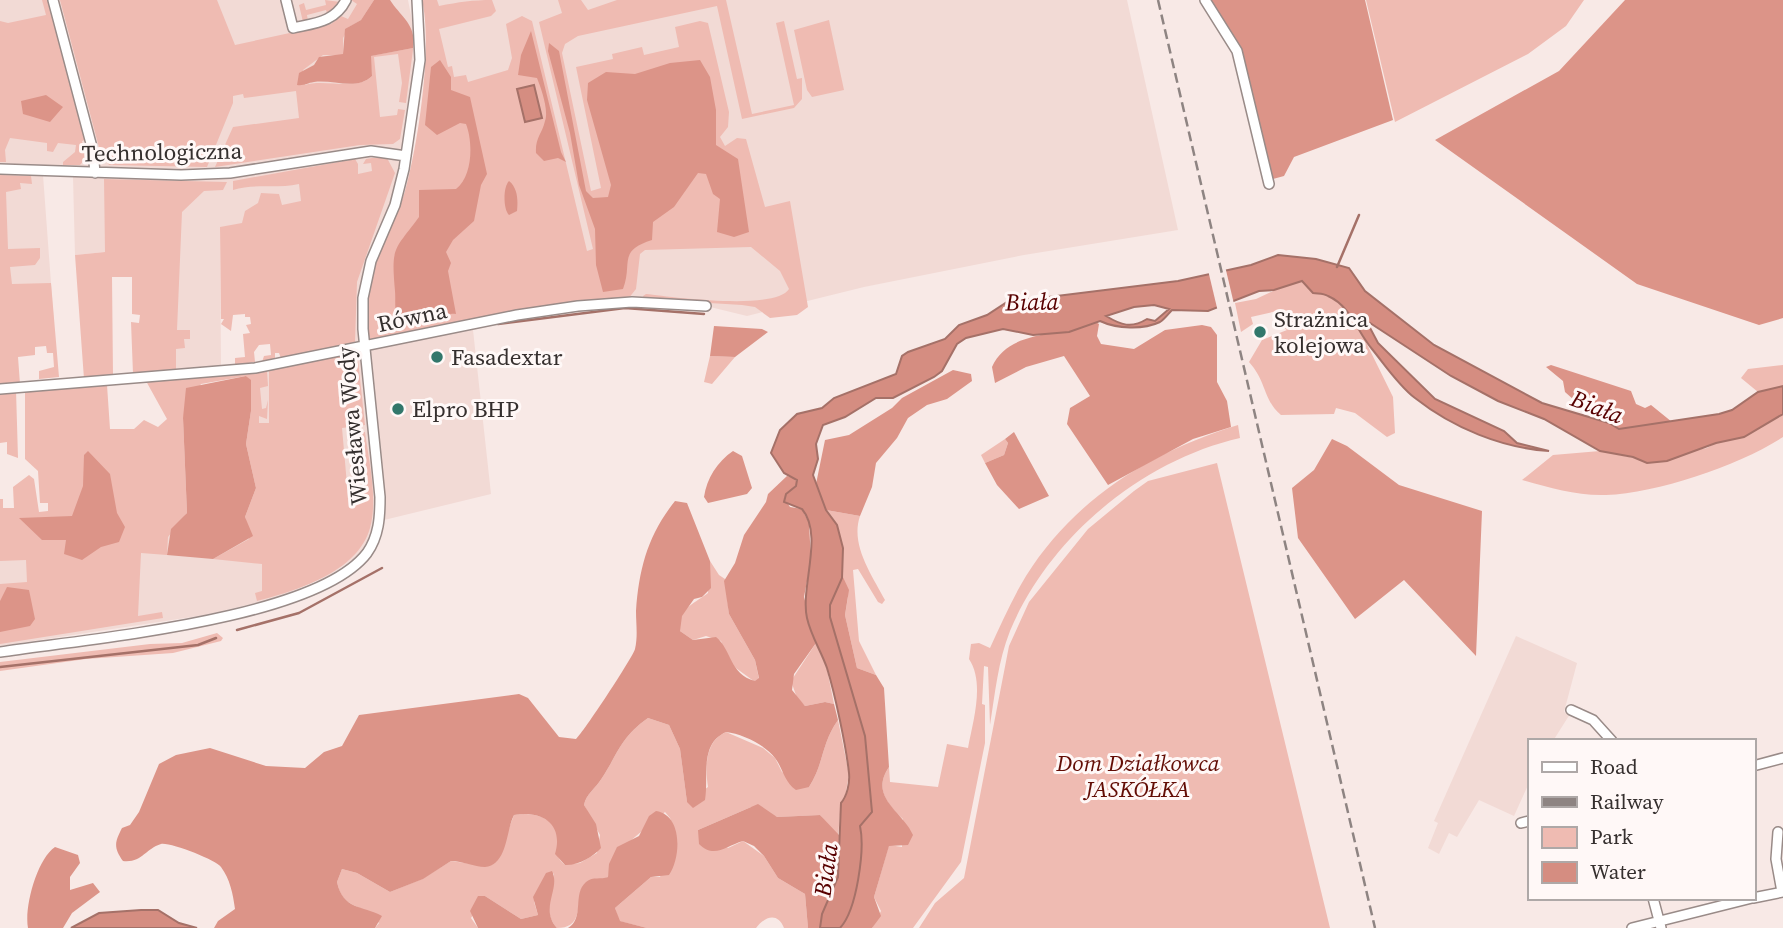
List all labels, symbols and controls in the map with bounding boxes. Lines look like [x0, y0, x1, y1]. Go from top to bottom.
street label: Technologiczna [81, 135, 243, 169]
water label: Biała [1004, 285, 1060, 318]
street label: Równa [374, 294, 450, 340]
place label: Strażnica kolejowa [1274, 303, 1369, 361]
marker: Strażnica kolejowa [1252, 324, 1268, 340]
place label: Fasadextar [451, 341, 563, 373]
street label: Wiesława Wody [329, 345, 375, 507]
marker: Fasadextar [429, 349, 445, 365]
water label: Biała [1565, 381, 1629, 432]
place label: Elpro BHP [412, 393, 519, 425]
marker: Elpro BHP [390, 401, 406, 417]
legend [1528, 739, 1755, 900]
park label: Dom Działkowca JASKÓŁKA [1055, 747, 1220, 805]
text: Road [1590, 752, 1638, 781]
text: Railway [1590, 787, 1664, 816]
text: Park [1590, 822, 1634, 851]
water label: Biała [805, 841, 846, 900]
text: Water [1590, 857, 1646, 886]

